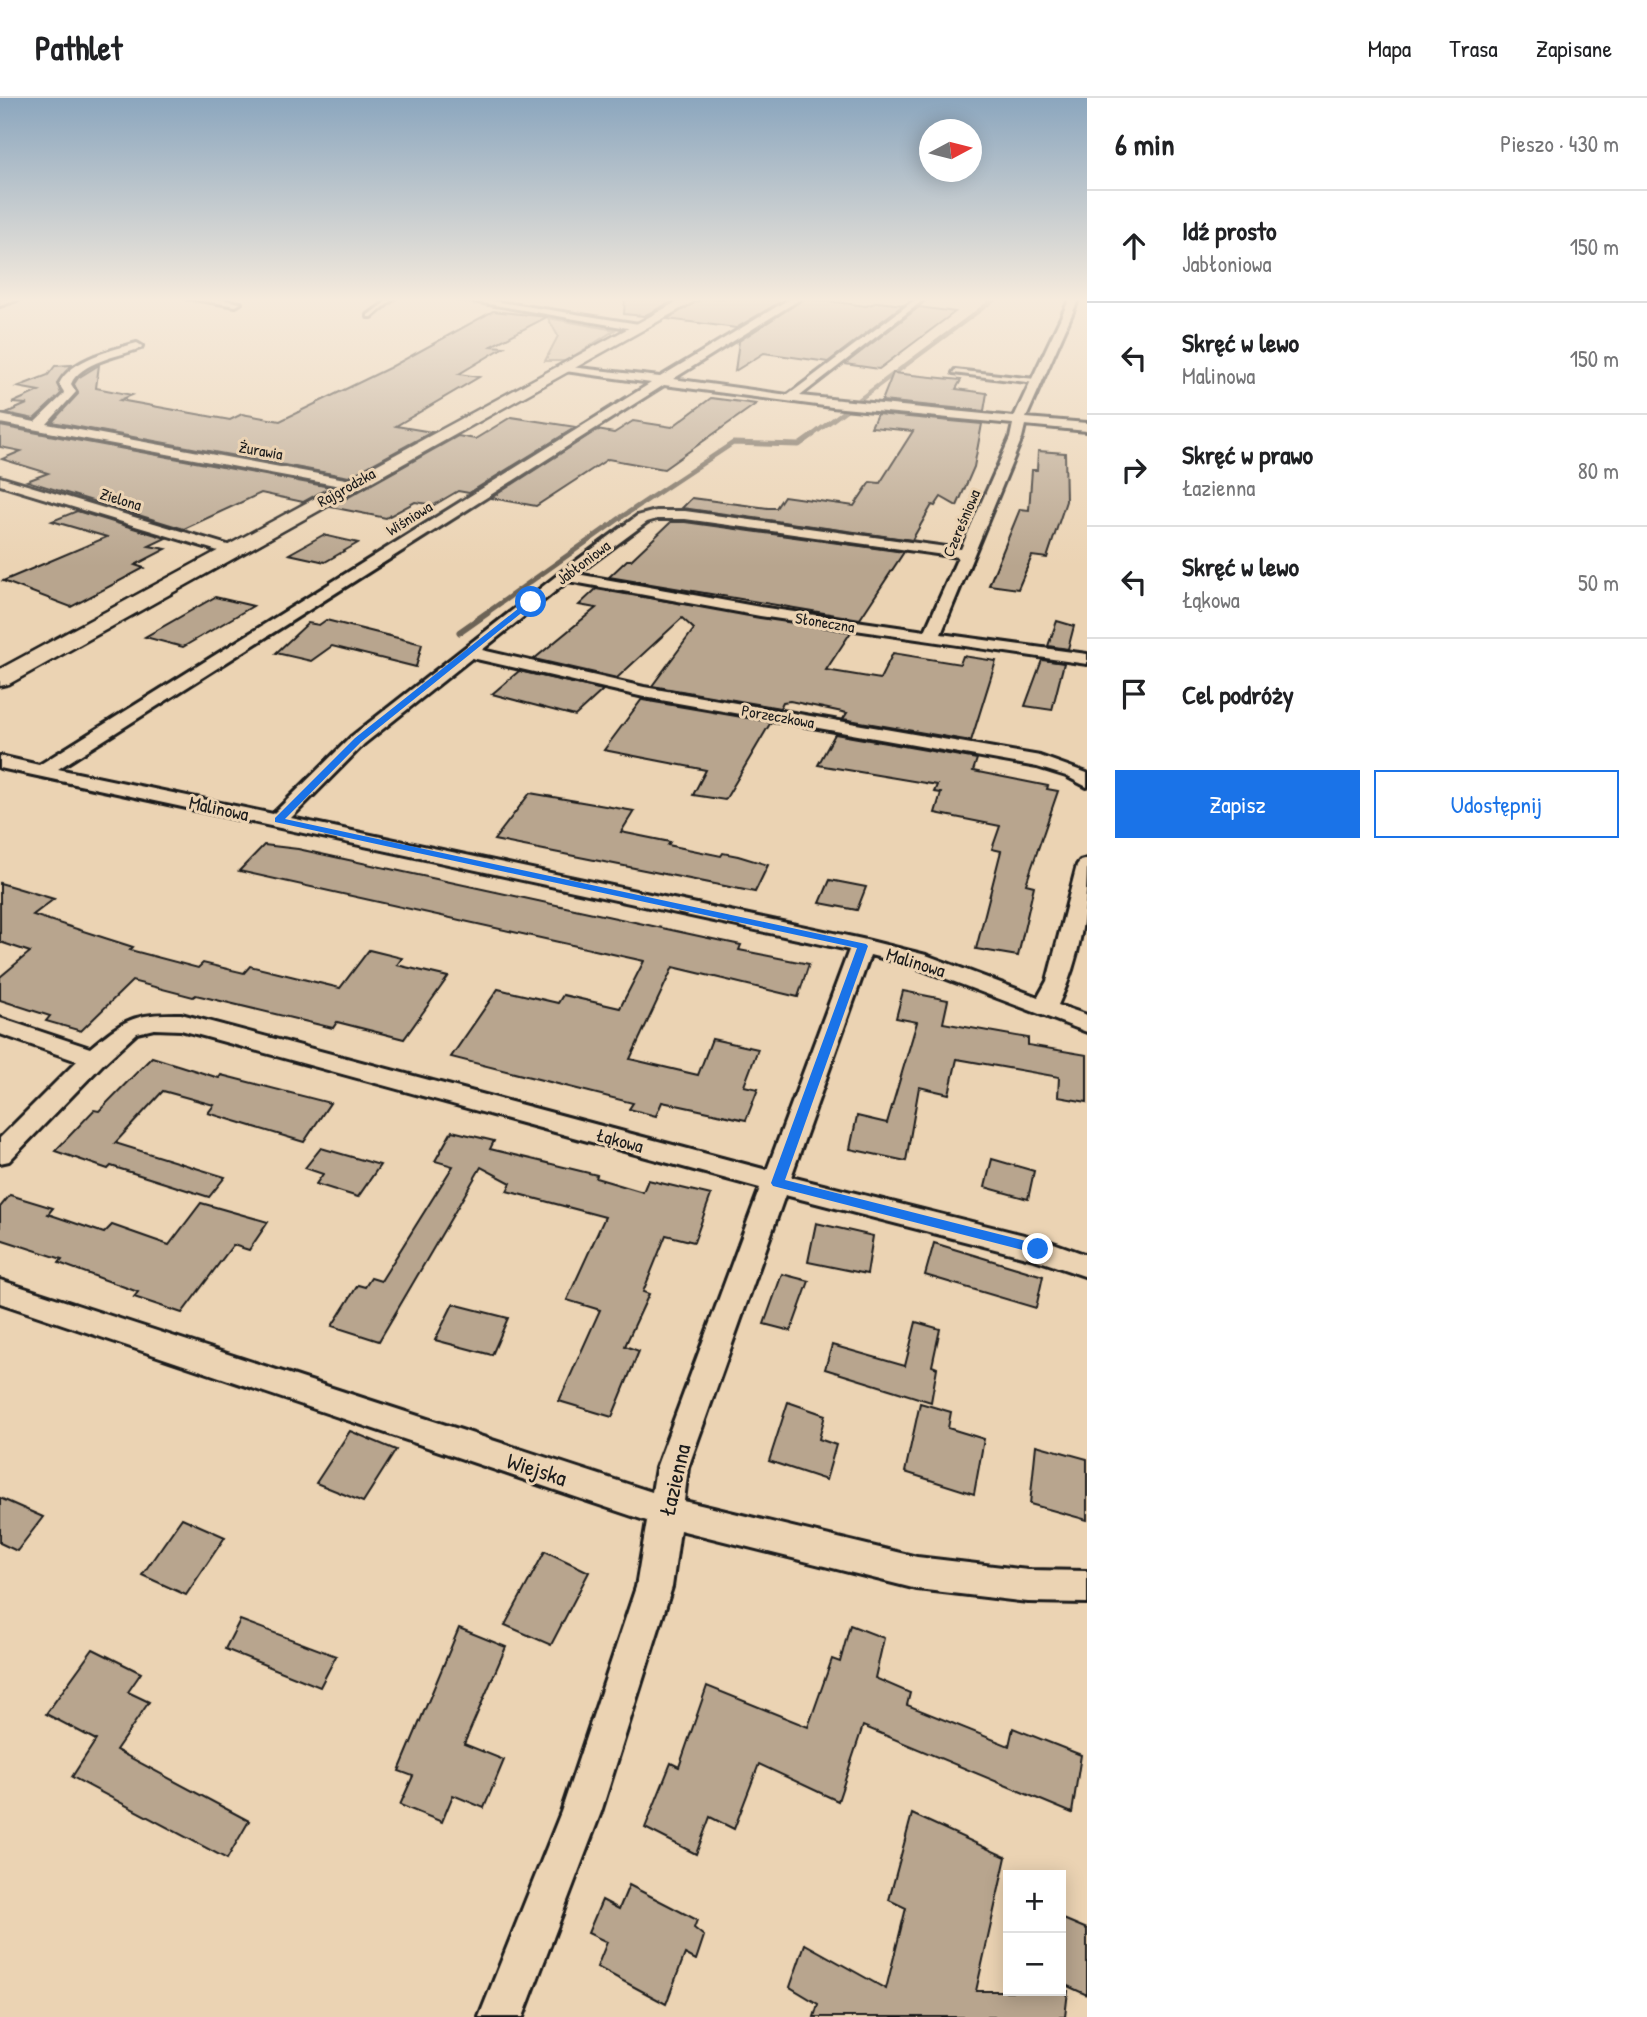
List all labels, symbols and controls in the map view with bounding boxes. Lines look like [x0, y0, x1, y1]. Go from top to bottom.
text: Pathlet [35, 26, 122, 70]
text: Mapa [1368, 32, 1411, 64]
text: Trasa [1449, 32, 1498, 64]
text: Zapisane [1536, 32, 1612, 64]
north arrow [919, 119, 982, 182]
text: 6 min [1115, 124, 1175, 164]
text: Pieszo · 430 m [1500, 128, 1619, 159]
text: Idź prosto [1182, 213, 1276, 248]
icon: ahead [1115, 227, 1153, 265]
text: 150 m [1570, 231, 1619, 262]
text: Jabłoniowa [1182, 248, 1272, 279]
text: Skręć w lewo [1182, 325, 1299, 360]
icon: left [1115, 339, 1153, 377]
text: 150 m [1570, 343, 1619, 374]
text: Malinowa [1182, 360, 1255, 391]
street label: Żurawia [237, 435, 285, 465]
text: Skręć w prawo [1182, 437, 1313, 472]
icon: right [1115, 451, 1153, 489]
text: 80 m [1578, 455, 1619, 486]
street label: Rajgrodzka [313, 462, 379, 512]
text: Łazienna [1182, 472, 1255, 503]
street label: Zielona [98, 482, 144, 516]
street label: Czereśniowa [937, 486, 985, 560]
street label: Wiśniowa [382, 495, 436, 541]
street label: Jabłoniowa [552, 534, 614, 590]
text: Skręć w lewo [1182, 549, 1299, 584]
icon: left [1115, 563, 1153, 601]
text: 50 m [1578, 567, 1619, 598]
text: Łąkowa [1182, 584, 1240, 615]
route start [515, 586, 546, 617]
street label: Słoneczna [794, 606, 856, 638]
icon: arrive [1115, 675, 1153, 713]
text: Cel podróży [1182, 677, 1294, 712]
street label: Porzeczkowa [740, 699, 816, 733]
button: Zapisz [1115, 770, 1360, 838]
button: Udostępnij [1374, 770, 1619, 838]
street label: Malinowa [187, 789, 252, 827]
street label: Malinowa [883, 941, 949, 983]
street label: Łąkowa [594, 1121, 647, 1159]
route end [1022, 1233, 1053, 1264]
street label: Łazienna [651, 1441, 697, 1519]
street label: Wiejska [503, 1445, 571, 1493]
map controls [1003, 1870, 1066, 1996]
button: + [1003, 1870, 1066, 1933]
button: − [1003, 1933, 1066, 1996]

